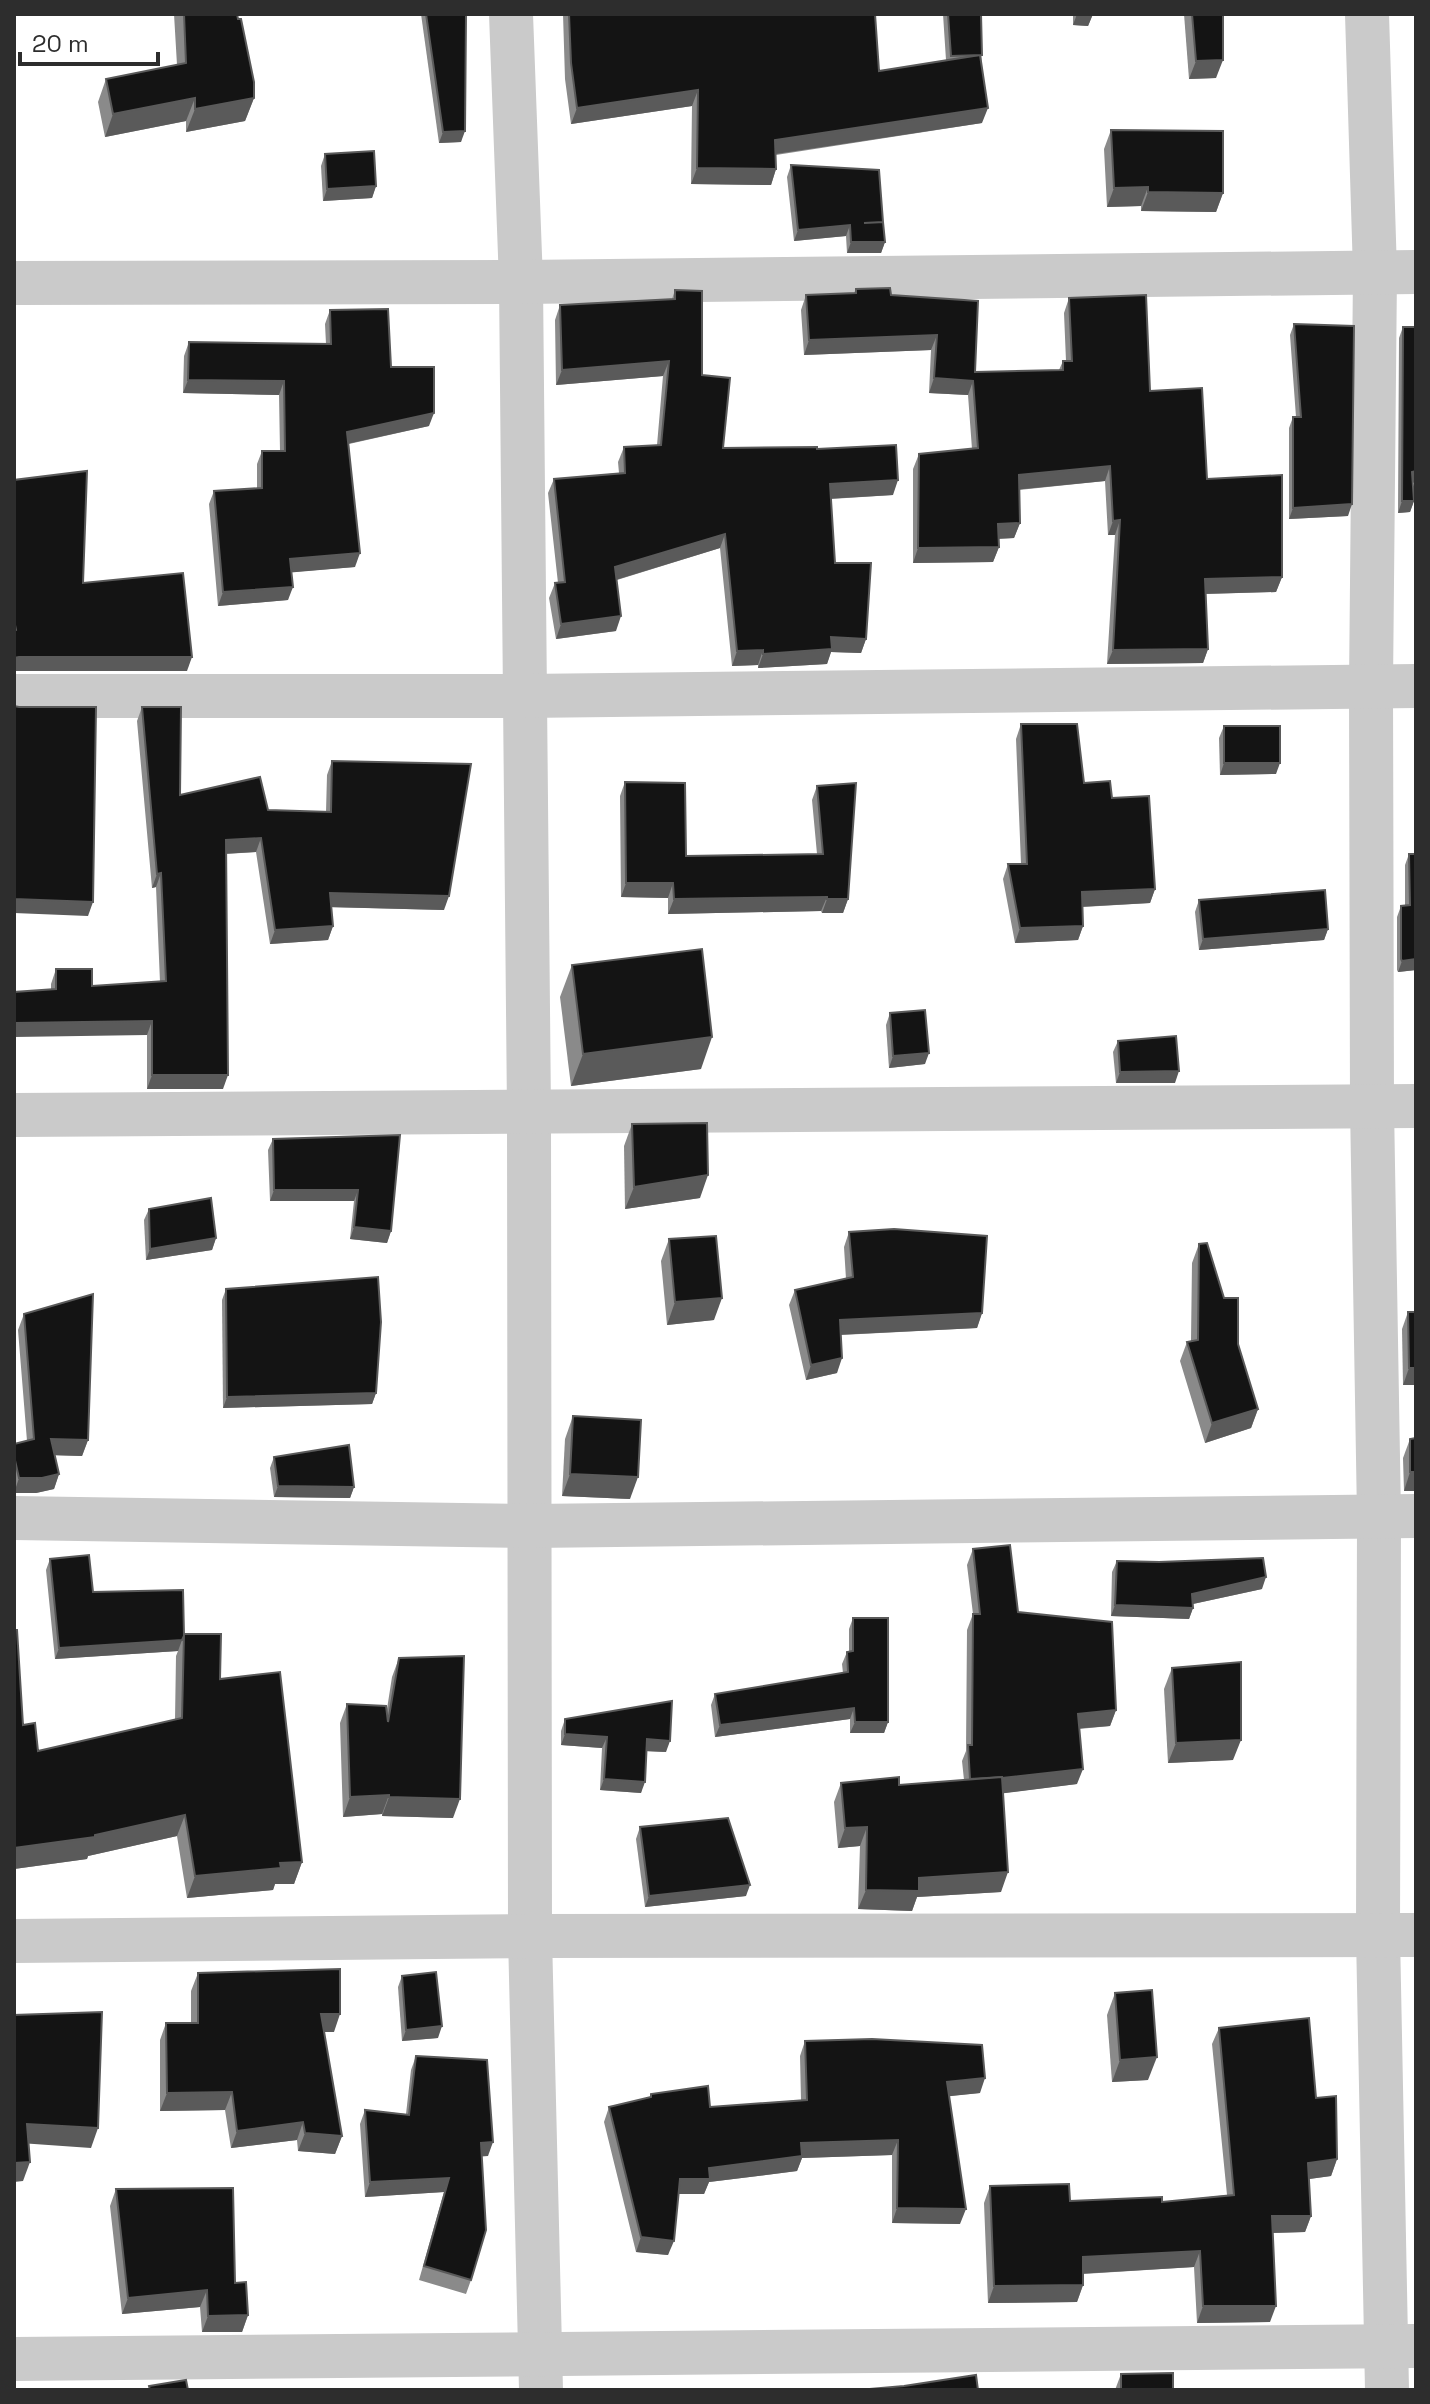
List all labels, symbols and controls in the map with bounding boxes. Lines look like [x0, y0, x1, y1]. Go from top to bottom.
scale bar [20, 16, 158, 66]
text: 20 m [32, 28, 89, 59]

